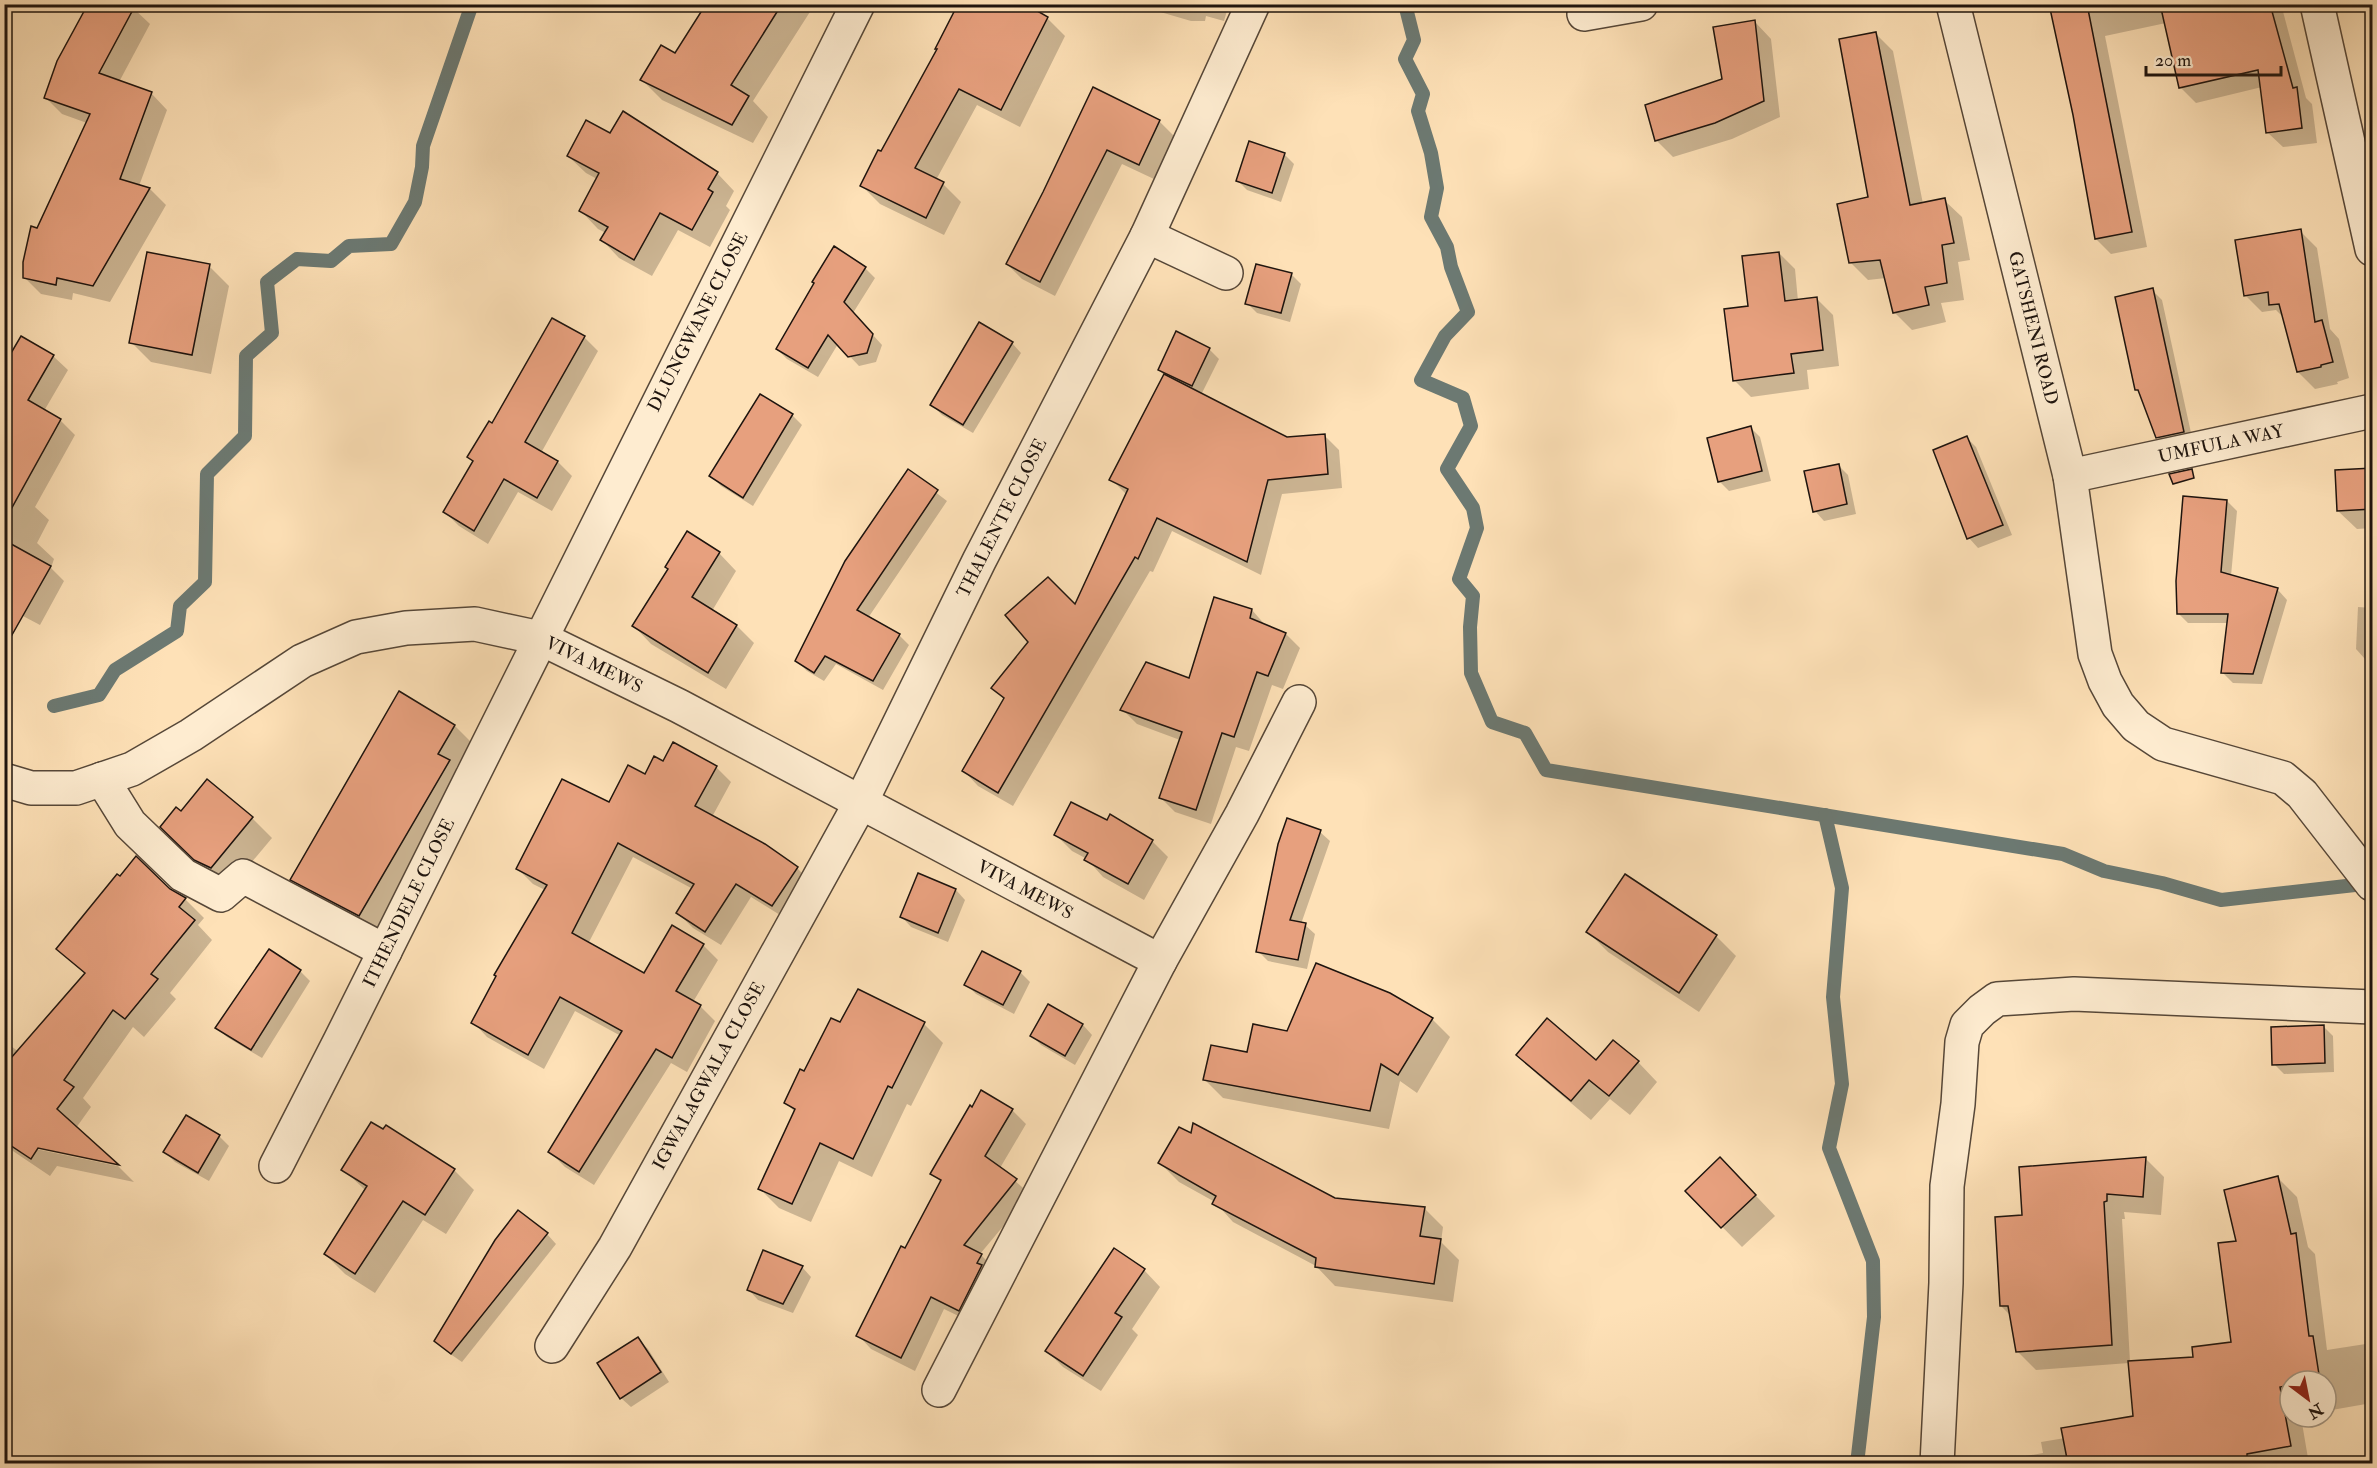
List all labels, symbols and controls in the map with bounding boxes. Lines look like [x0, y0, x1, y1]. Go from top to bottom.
scale bar [2146, 39, 2281, 77]
text: 20 m [2155, 49, 2191, 72]
street label: DLUNGWANE CLOSE [643, 228, 753, 416]
street label: GATSHENI ROAD [2003, 249, 2063, 407]
street label: UMFULA WAY [2156, 419, 2287, 469]
street label: THALENTE CLOSE [952, 434, 1052, 602]
street label: VIVA MEWS [542, 632, 646, 698]
street label: ITHENDELE CLOSE [358, 815, 460, 991]
street label: VIVA MEWS [973, 855, 1077, 925]
street label: IGWALAGWALA CLOSE [648, 978, 770, 1174]
north arrow [2278, 1369, 2338, 1429]
text: N [2303, 1398, 2328, 1424]

